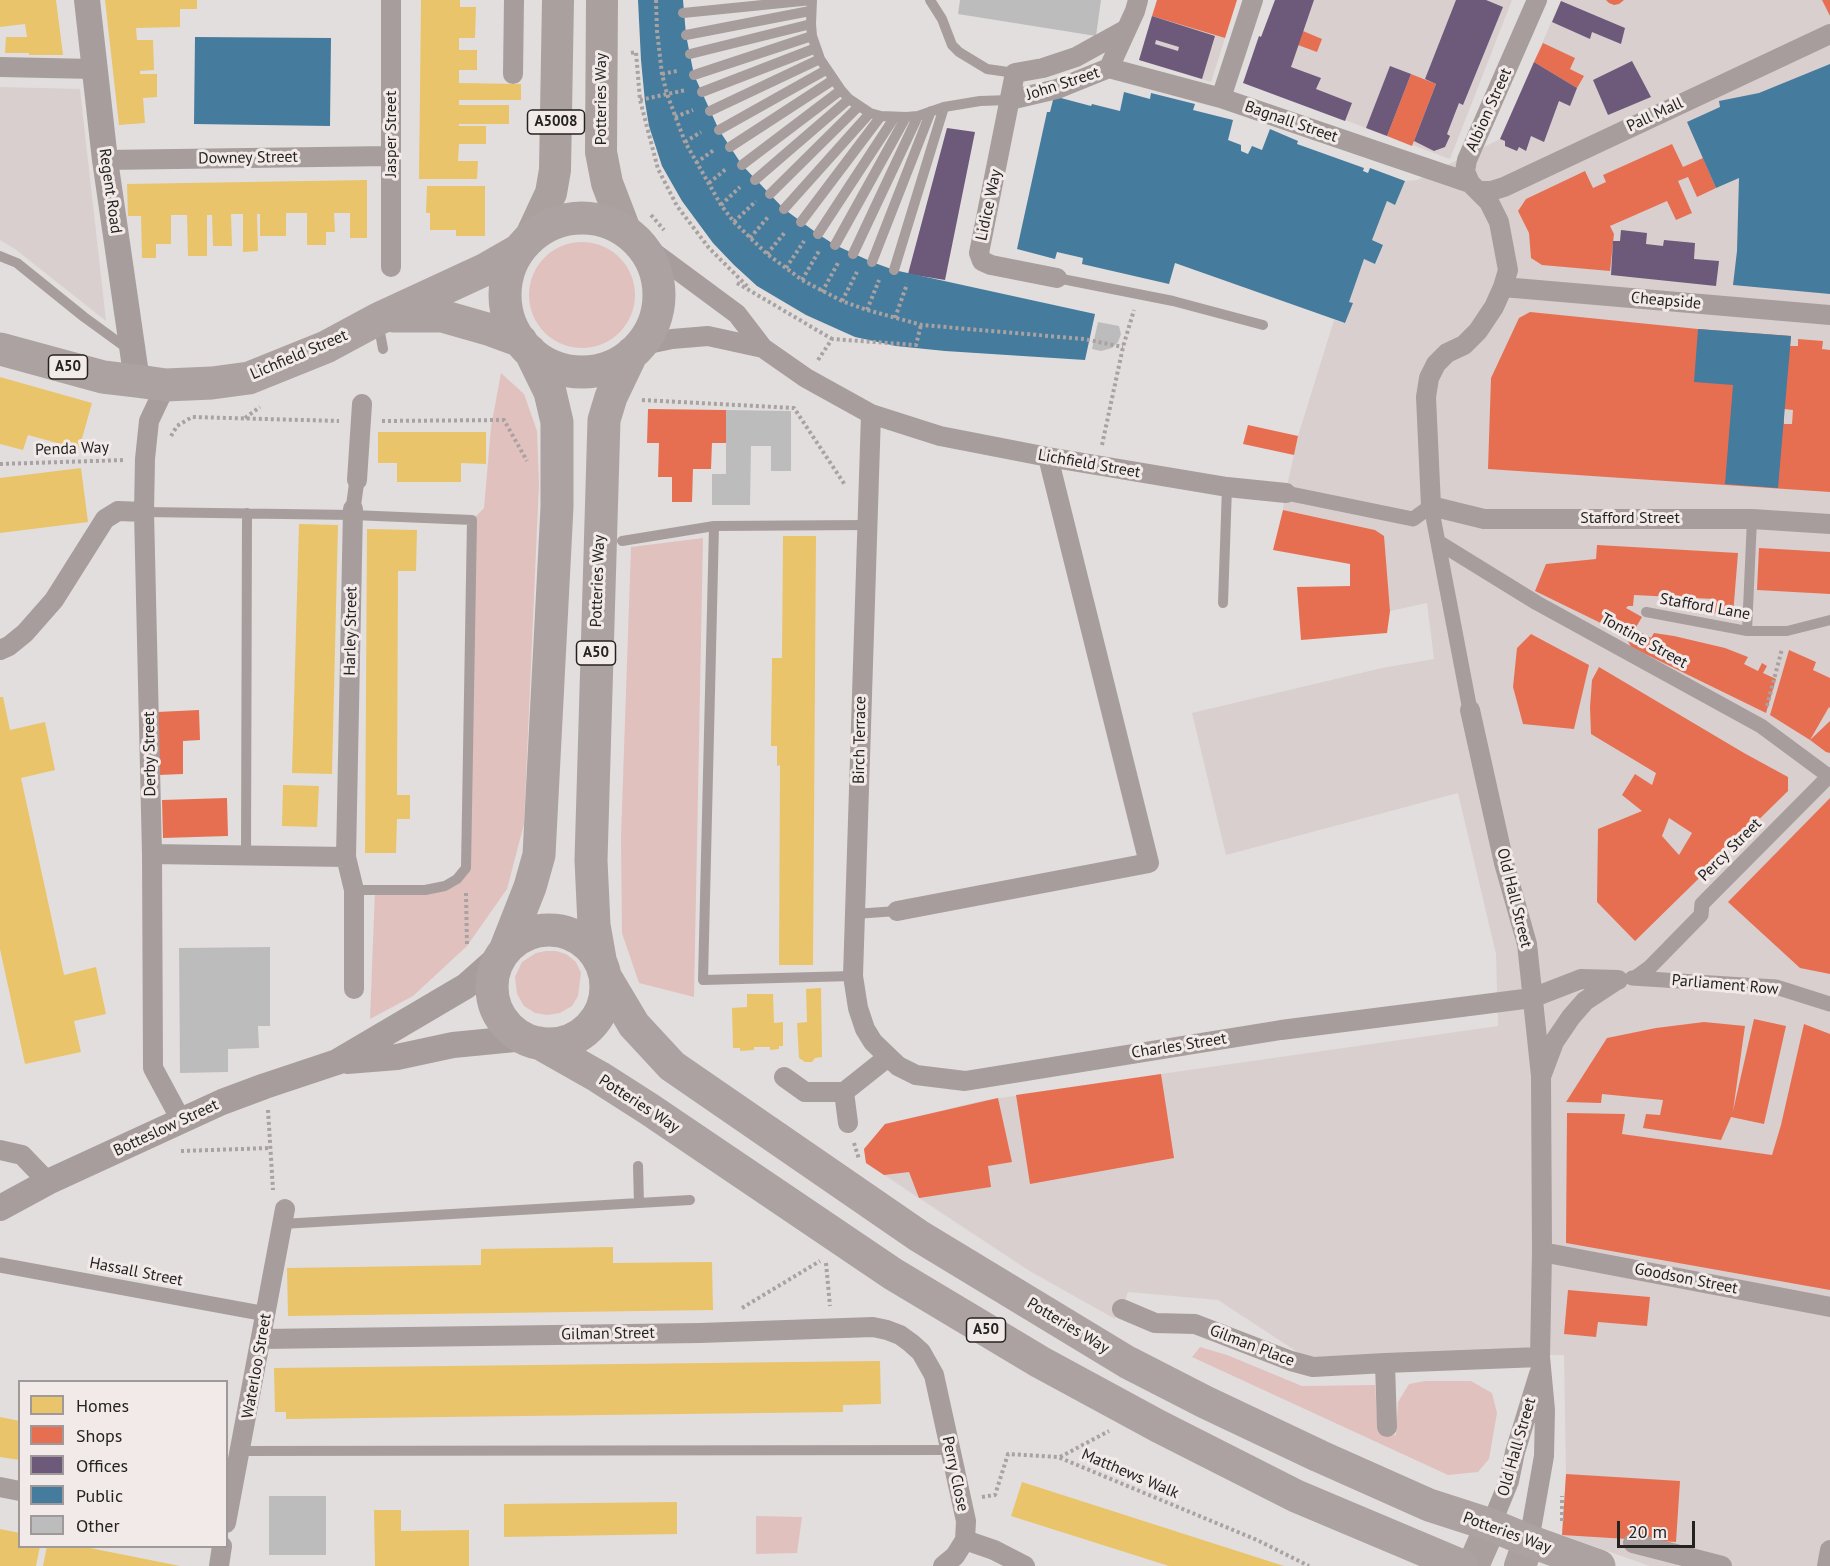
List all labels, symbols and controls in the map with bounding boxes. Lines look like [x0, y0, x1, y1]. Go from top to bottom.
street label: Potteries Way [591, 53, 611, 145]
street label: John Street [1024, 63, 1102, 105]
street label: Albion Street [1462, 65, 1516, 155]
street label: Jasper Street [381, 91, 401, 177]
street label: Pall Mall [1624, 94, 1686, 136]
street label: Bagnall Street [1242, 97, 1340, 147]
road number: A5008 [528, 110, 584, 134]
street label: Regent Road [95, 147, 125, 235]
street label: Downey Street [198, 148, 298, 168]
street label: Lidice Way [972, 167, 1006, 243]
street label: Cheapside [1630, 288, 1702, 314]
street label: Lichfield Street [248, 326, 350, 384]
road number: A50 [48, 355, 88, 379]
street label: Penda Way [35, 438, 109, 460]
street label: Lichfield Street [1036, 446, 1142, 482]
street label: Stafford Street [1580, 508, 1680, 528]
street label: Potteries Way [587, 534, 609, 628]
street label: Harley Street [341, 586, 361, 676]
street label: Stafford Lane [1658, 590, 1752, 624]
street label: Tontine Street [1597, 609, 1691, 673]
road number: A50 [576, 641, 616, 665]
street label: Birch Terrace [850, 696, 870, 784]
street label: Derby Street [140, 711, 160, 797]
street label: Percy Street [1694, 814, 1766, 886]
street label: Old Hall Street [1492, 846, 1536, 950]
street label: Parliament Row [1671, 971, 1779, 999]
street label: Charles Street [1130, 1029, 1228, 1063]
street label: Potteries Way [595, 1071, 683, 1137]
street label: Botteslow Street [111, 1095, 221, 1161]
street label: Hassall Street [88, 1254, 184, 1290]
street label: Goodson Street [1633, 1260, 1739, 1298]
street label: Potteries Way [1023, 1294, 1113, 1358]
street label: Waterloo Street [238, 1312, 276, 1420]
road number: A50 [966, 1318, 1006, 1342]
street label: Gilman Place [1207, 1321, 1297, 1371]
street label: Gilman Street [561, 1324, 655, 1344]
legend [18, 1380, 228, 1548]
text: Homes [76, 1394, 129, 1417]
street label: Old Hall Street [1494, 1395, 1540, 1499]
text: Shops [76, 1424, 122, 1447]
street label: Perry Close [938, 1435, 972, 1513]
street label: Matthews Walk [1078, 1445, 1182, 1503]
text: Offices [76, 1454, 128, 1477]
text: Public [76, 1484, 123, 1507]
street label: Potteries Way [1460, 1508, 1554, 1558]
scale bar [1620, 1509, 1698, 1547]
text: Other [76, 1514, 120, 1537]
text: 20 m [1628, 1520, 1667, 1543]

